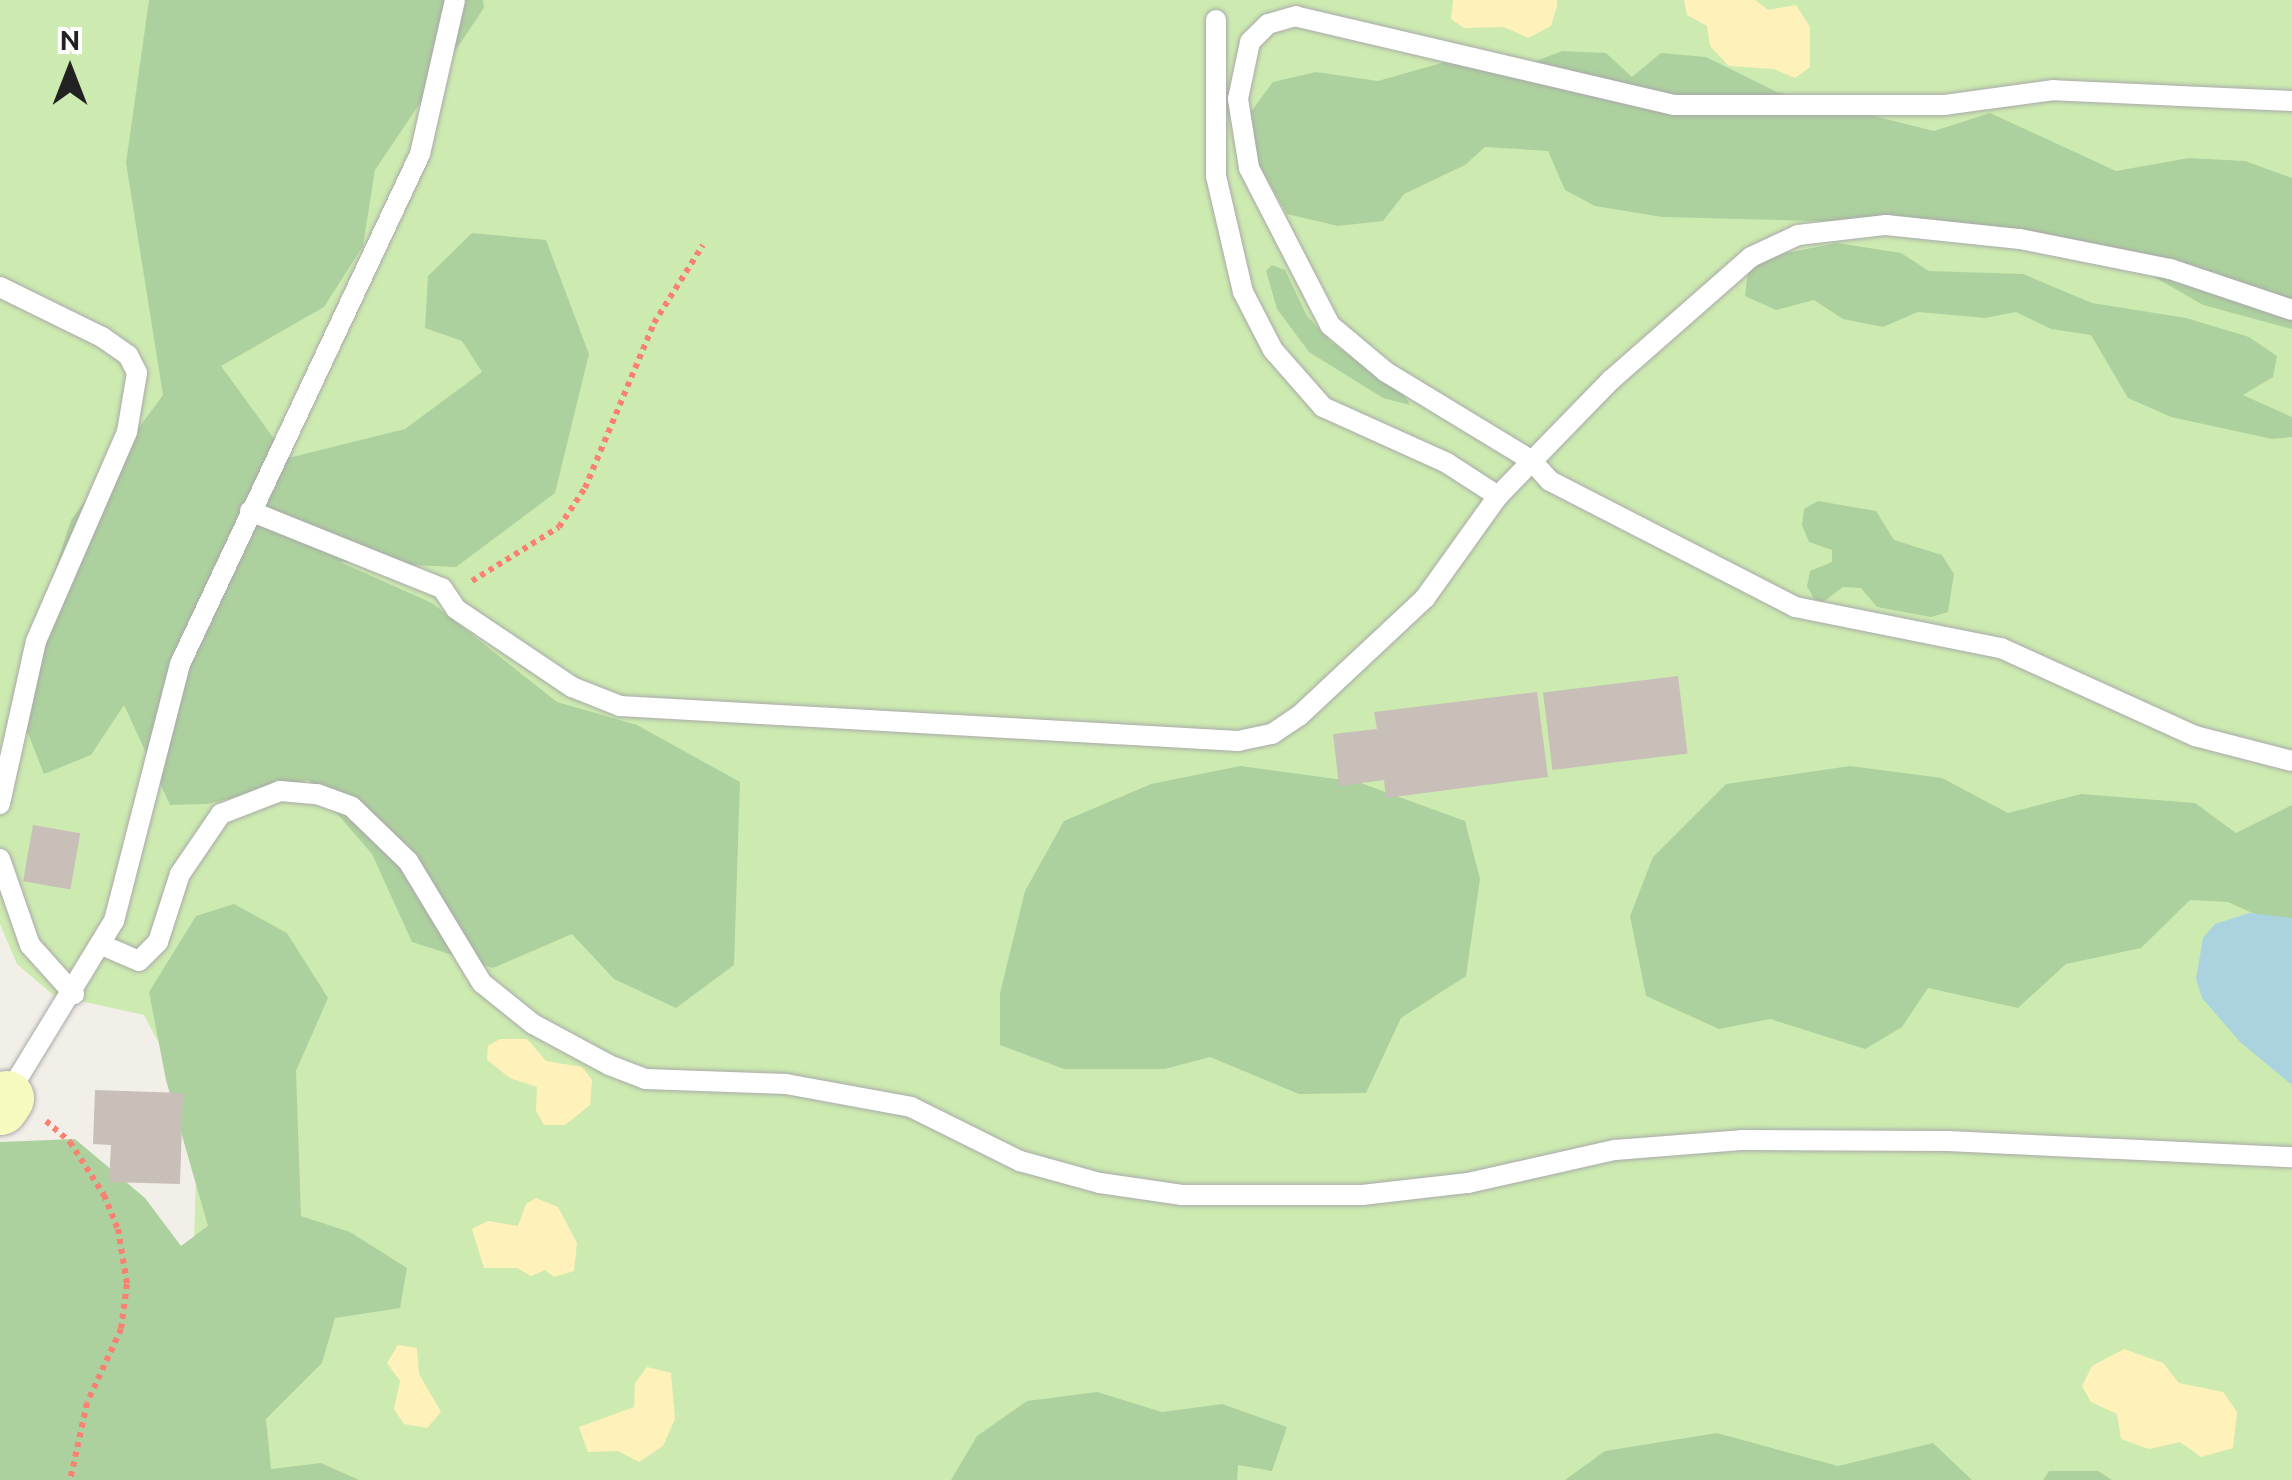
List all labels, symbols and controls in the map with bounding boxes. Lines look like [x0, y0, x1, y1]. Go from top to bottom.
north arrow [20, 20, 120, 120]
text: N [60, 24, 80, 55]

